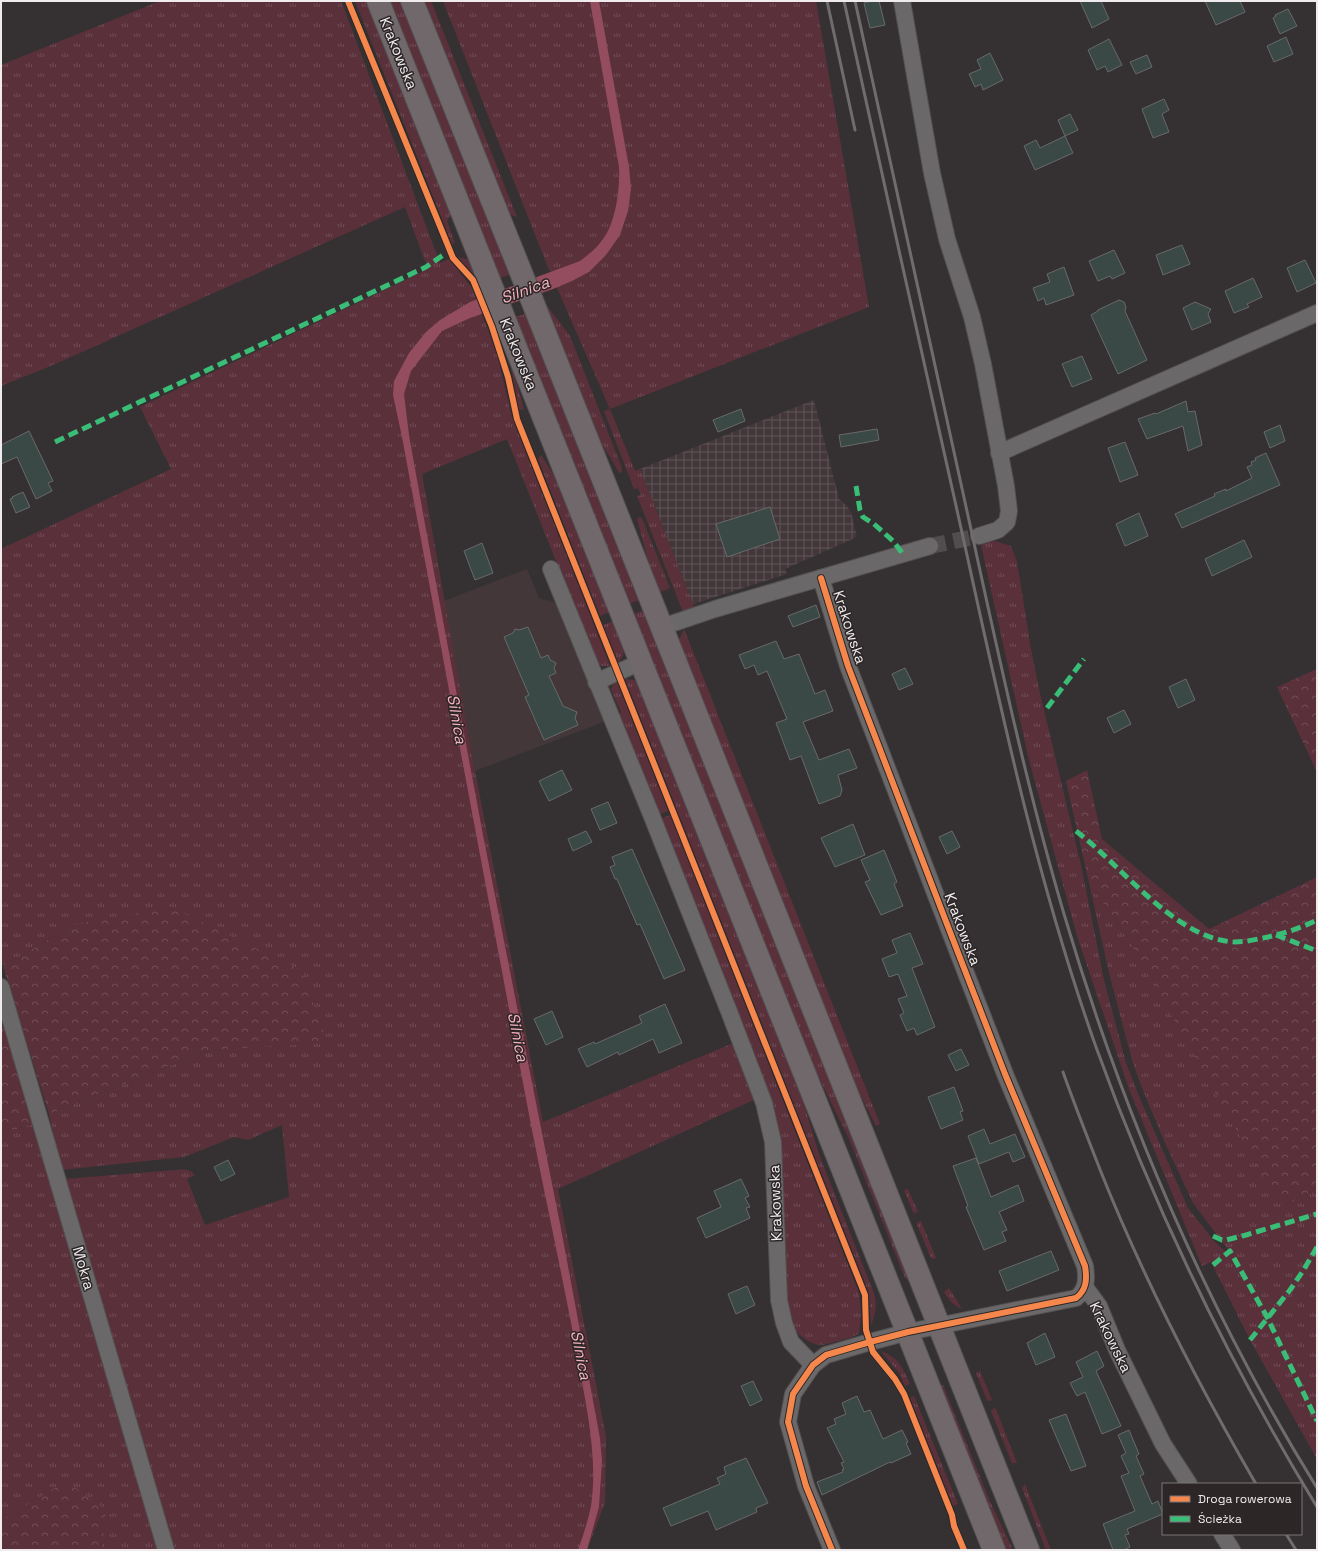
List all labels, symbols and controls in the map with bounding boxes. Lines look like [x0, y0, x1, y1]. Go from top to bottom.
street label: Krakowska [376, 14, 422, 92]
water label: Silnica [498, 271, 553, 308]
street label: Krakowska [496, 315, 542, 393]
street label: Krakowska [829, 588, 871, 667]
water label: Silnica [442, 692, 472, 746]
street label: Krakowska [940, 890, 986, 968]
water label: Silnica [503, 1010, 533, 1064]
street label: Krakowska [764, 1164, 786, 1241]
street label: Mokra [69, 1244, 99, 1292]
street label: Krakowska [1086, 1299, 1136, 1376]
water label: Silnica [566, 1328, 596, 1382]
legend [1162, 1483, 1302, 1535]
text: Droga rowerowa [1198, 1491, 1292, 1507]
text: Ścieżka [1198, 1511, 1242, 1527]

